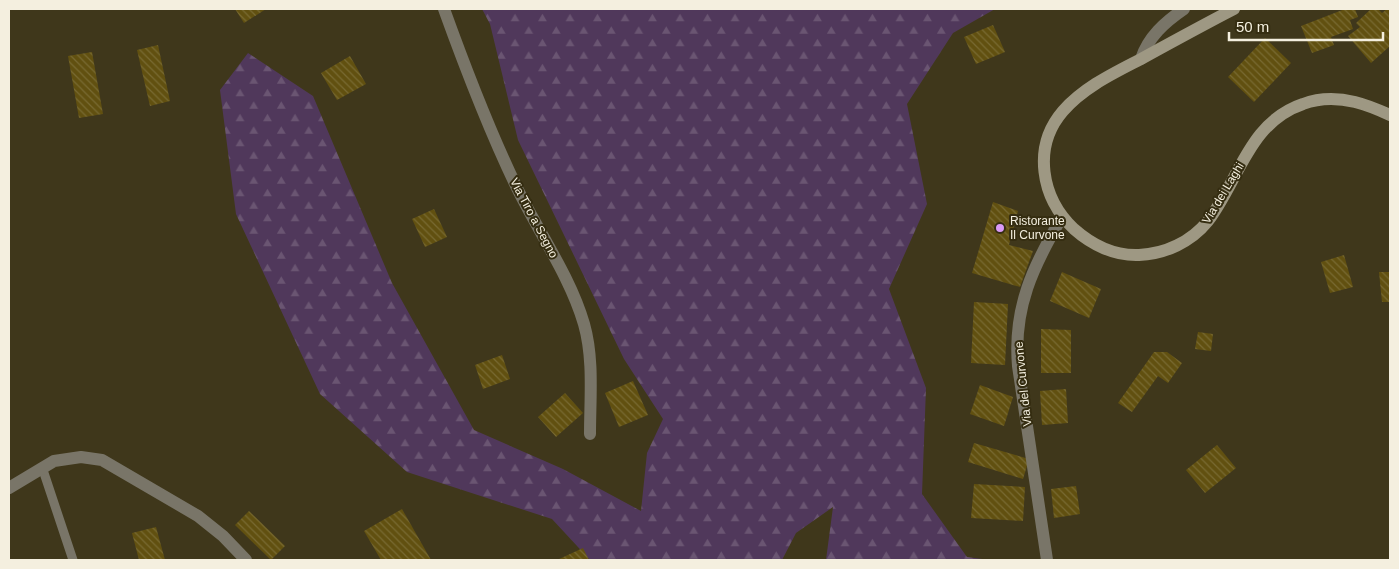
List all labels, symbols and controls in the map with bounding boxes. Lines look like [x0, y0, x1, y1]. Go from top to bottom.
scale bar [1229, 10, 1383, 42]
text: 50 m [1236, 18, 1269, 35]
street label: Via dei Laghi [1199, 160, 1247, 226]
street label: Via Tiro a Segno [507, 176, 561, 261]
place label: Ristorante Il Curvone [1010, 214, 1065, 242]
marker: Ristorante Il Curvone [994, 222, 1006, 234]
street label: Via del Curvone [1012, 341, 1034, 427]

